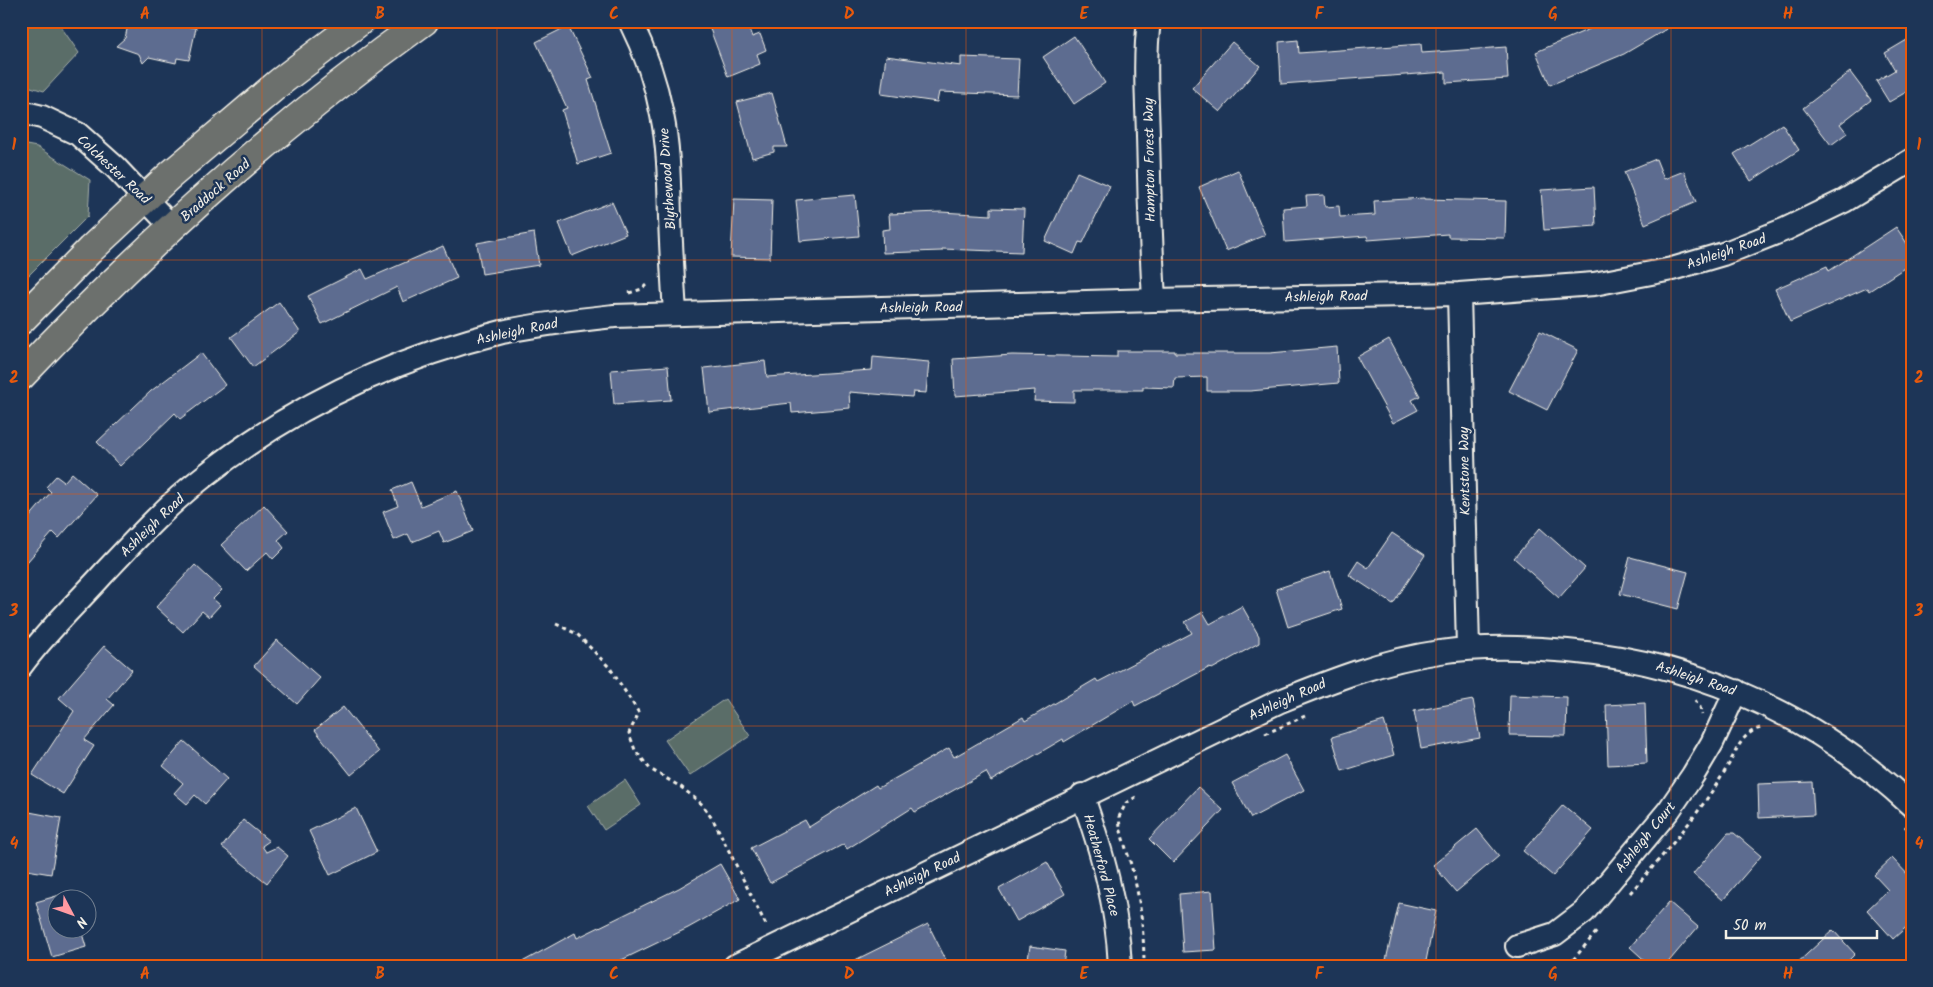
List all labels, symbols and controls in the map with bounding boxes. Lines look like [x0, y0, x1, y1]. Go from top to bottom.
text: A [140, 2, 150, 27]
text: B [375, 2, 385, 27]
text: C [609, 2, 619, 27]
text: D [844, 2, 855, 27]
text: E [1080, 2, 1090, 27]
text: F [1315, 2, 1325, 27]
text: G [1548, 2, 1558, 27]
text: H [1783, 2, 1793, 27]
street label: Hampton Forest Way [1138, 97, 1162, 222]
street label: Blythewood Drive [653, 127, 683, 231]
street label: Colchester Road [71, 130, 156, 211]
text: 1 [12, 133, 17, 158]
text: 1 [1917, 133, 1922, 158]
street label: Braddock Road [176, 153, 256, 228]
street label: Ashleigh Road [1684, 228, 1770, 276]
street label: Ashleigh Road [1284, 285, 1369, 309]
street label: Ashleigh Road [879, 296, 964, 320]
street label: Ashleigh Road [474, 312, 561, 351]
text: 2 [9, 366, 19, 391]
text: 2 [1914, 366, 1924, 391]
street label: Kentstone Way [1453, 426, 1477, 515]
street label: Ashleigh Road [115, 488, 191, 562]
text: 3 [9, 599, 19, 624]
text: 3 [1914, 599, 1924, 624]
street label: Ashleigh Road [1653, 656, 1739, 703]
street label: Ashleigh Road [1245, 673, 1331, 727]
street label: Ashleigh Court [1610, 797, 1682, 878]
street label: Heatherford Place [1077, 812, 1125, 920]
text: 4 [10, 832, 19, 857]
text: 4 [1915, 832, 1924, 857]
street label: Ashleigh Road [880, 846, 965, 903]
north arrow [48, 890, 98, 940]
scale bar [1726, 907, 1877, 939]
text: N [70, 911, 92, 933]
text: 50 m [1733, 914, 1767, 938]
text: A [140, 962, 150, 987]
text: B [375, 962, 385, 987]
text: C [609, 962, 619, 987]
text: D [844, 962, 855, 987]
text: E [1080, 962, 1090, 987]
text: F [1315, 962, 1325, 987]
text: G [1548, 962, 1558, 987]
text: H [1783, 962, 1793, 987]

